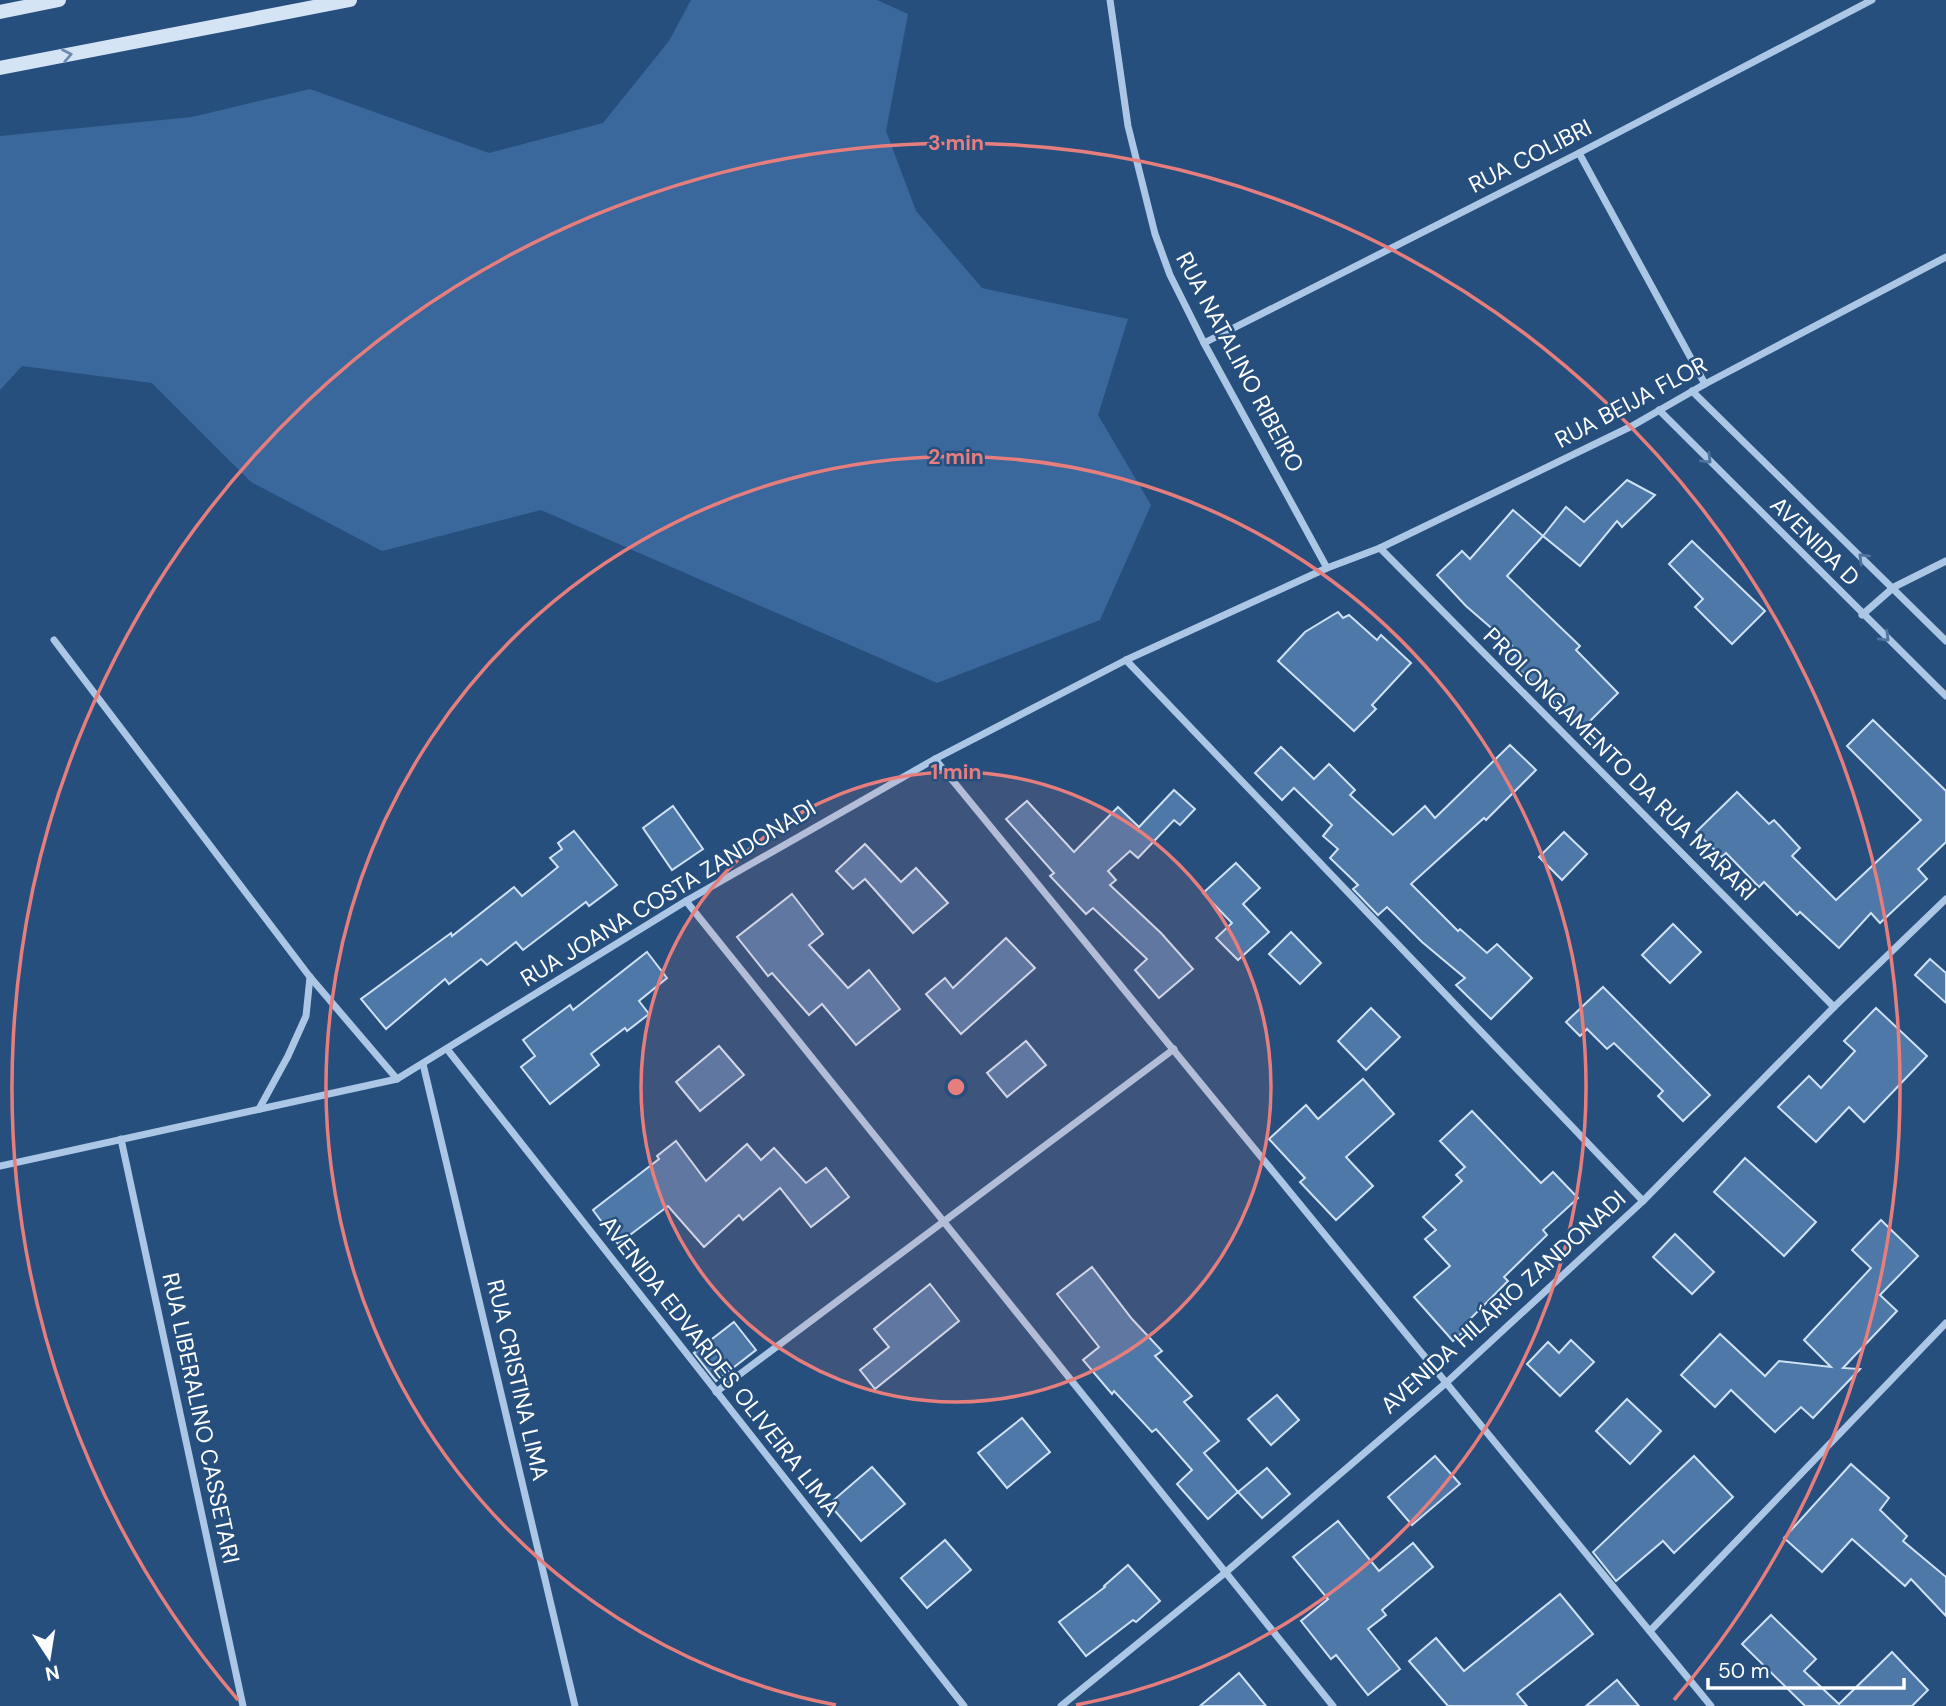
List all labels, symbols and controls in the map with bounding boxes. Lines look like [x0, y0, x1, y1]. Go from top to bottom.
one-way arrow [61, 49, 73, 64]
street label: RUA COLIBRI [1463, 112, 1597, 200]
text: 3 min [928, 129, 984, 157]
street label: RUA NATALINO RIBEIRO [1169, 247, 1311, 477]
street label: RUA BEIJA FLOR [1550, 349, 1712, 455]
text: 2 min [928, 443, 984, 471]
one-way arrow [1698, 450, 1711, 463]
street label: AVENIDA D [1764, 490, 1866, 592]
one-way arrow [1858, 553, 1871, 566]
street label: PROLONGAMENTO DA RUA MARARI [1477, 621, 1763, 907]
one-way arrow [1877, 629, 1889, 641]
text: 1 min [930, 758, 982, 786]
street label: RUA JOANA COSTA ZANDONADI [515, 793, 821, 993]
centre of rings [944, 1075, 968, 1099]
street label: AVENIDA HILÁRIO ZANDONADI [1374, 1184, 1632, 1420]
street label: AVENIDA EDVARDES OLIVEIRA LIMA [593, 1210, 847, 1522]
street label: RUA LIBERALINO CASSETARI [156, 1270, 246, 1566]
street label: RUA CRISTINA LIMA [480, 1276, 556, 1484]
north arrow [14, 1622, 84, 1692]
scale bar [1708, 1646, 1904, 1690]
text: 50 m [1718, 1657, 1769, 1685]
text: N [43, 1659, 62, 1687]

